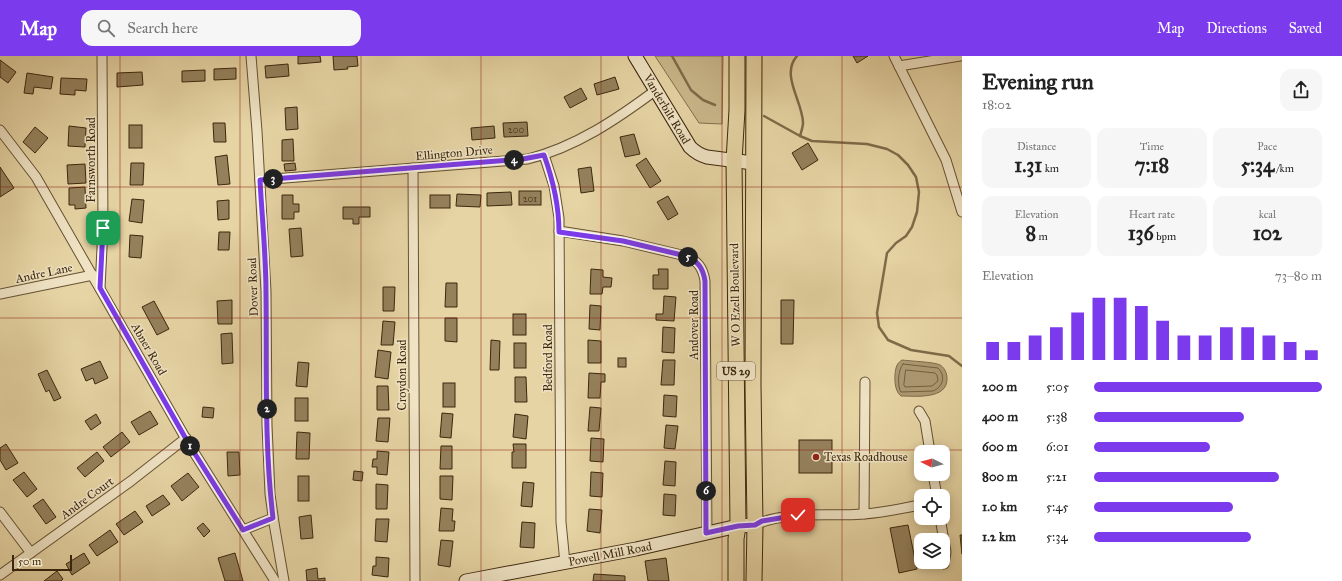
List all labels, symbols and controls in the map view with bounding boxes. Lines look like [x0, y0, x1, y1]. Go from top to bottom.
search box [81, 10, 361, 46]
text: Map [20, 17, 57, 40]
icon: search [95, 17, 117, 39]
text: Search here [127, 19, 198, 37]
text: Map [1157, 20, 1184, 37]
text: Directions [1206, 20, 1267, 37]
text: Saved [1289, 20, 1322, 37]
text: Evening run [982, 68, 1094, 95]
button: share [1280, 69, 1322, 111]
street label: Vanderbilt Road [640, 71, 693, 147]
text: 18:02 [982, 97, 1011, 113]
street label: Farnsworth Road [84, 117, 98, 203]
house number: 200 [508, 124, 524, 136]
text: Distance [1017, 140, 1056, 153]
text: Time [1140, 140, 1164, 153]
text: Pace [1257, 140, 1277, 153]
street label: Ellington Drive [415, 143, 493, 164]
pin: 4 [504, 150, 524, 170]
text: 4 [511, 153, 517, 166]
text: 1.31 [1014, 153, 1042, 177]
text: 7:18 [1135, 153, 1169, 177]
text: 5:34 [1241, 153, 1274, 177]
text: km [1042, 162, 1059, 175]
text: /km [1274, 162, 1294, 175]
pin: 3 [263, 169, 283, 189]
text: 3 [271, 172, 275, 185]
house number: 201 [523, 193, 537, 205]
text: Elevation [1015, 208, 1059, 221]
text: Heart rate [1129, 208, 1175, 221]
text: kcal [1259, 208, 1276, 221]
pin [86, 211, 120, 245]
icon: arrive [92, 217, 114, 239]
text: 8 [1026, 221, 1036, 245]
text: 136 [1128, 221, 1154, 245]
text: 102 [1253, 221, 1282, 245]
text: m [1036, 230, 1048, 243]
text: bpm [1154, 230, 1176, 243]
street label: W O Ezell Boulevard [727, 243, 743, 347]
pin: 5 [678, 247, 698, 267]
text: 5 [685, 250, 691, 263]
street label: Dover Road [245, 257, 261, 317]
street label: Andre Lane [13, 260, 74, 286]
text: Elevation [982, 268, 1034, 284]
text: 73–80 m [1275, 268, 1322, 284]
street label: Andover Road [687, 290, 701, 361]
street label: Abner Road [128, 320, 170, 378]
street label: Bedford Road [541, 324, 555, 392]
street label: Croydon Road [395, 340, 409, 410]
road number: US 29 [717, 362, 755, 380]
text: 200 m [982, 379, 1017, 395]
text: 5:05 [1046, 379, 1069, 395]
pin: 2 [257, 399, 277, 419]
text: 2 [264, 402, 270, 415]
text: 400 m [982, 409, 1018, 425]
text: 5:38 [1046, 409, 1067, 425]
pin: 1 [180, 436, 200, 456]
text: 1 [188, 439, 192, 452]
text: 600 m [982, 439, 1018, 455]
text: 6:01 [1046, 439, 1069, 455]
north arrow [914, 445, 950, 481]
map controls [914, 445, 950, 569]
place label: Texas Roadhouse [824, 450, 908, 464]
marker: Texas Roadhouse [811, 452, 821, 462]
text: 800 m [982, 469, 1018, 485]
text: 5:21 [1046, 469, 1067, 485]
street label: Andre Court [57, 474, 117, 522]
pin: 6 [696, 481, 716, 501]
text: 6 [703, 484, 709, 497]
button: locate [914, 489, 950, 525]
pin [781, 498, 815, 532]
text: 1.0 km [982, 499, 1017, 515]
text: 5:45 [1046, 499, 1069, 515]
icon: check [787, 504, 809, 526]
text: 1.2 km [982, 529, 1016, 545]
text: 5:34 [1046, 529, 1068, 545]
button: layers [914, 533, 950, 569]
street label: Powell Mill Road [567, 539, 653, 569]
scale bar [12, 553, 72, 572]
text: 50 m [18, 555, 41, 568]

